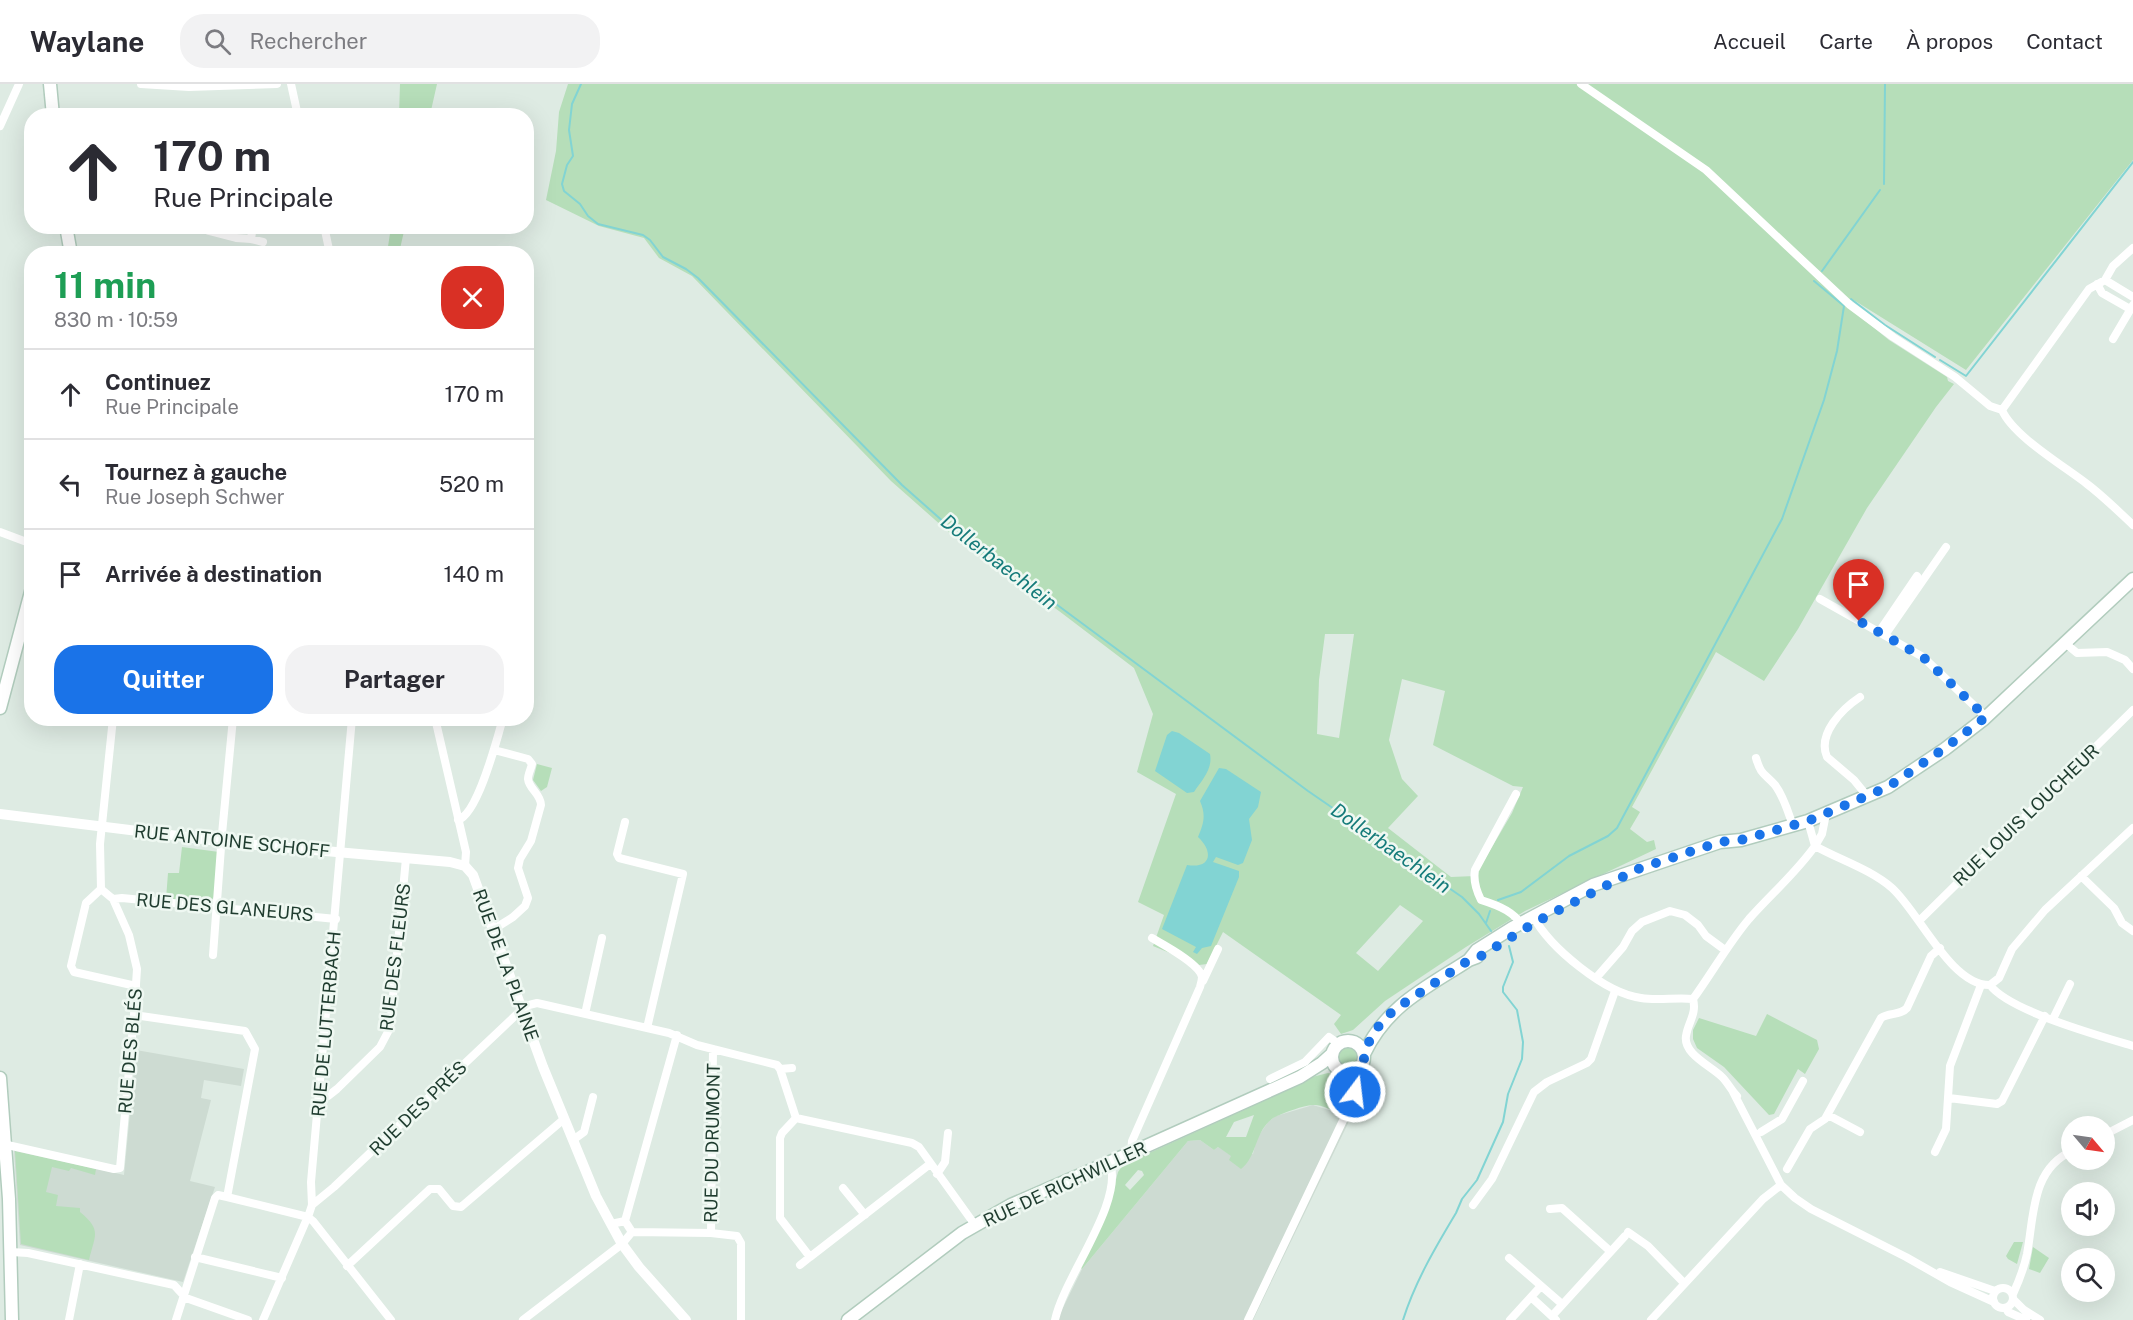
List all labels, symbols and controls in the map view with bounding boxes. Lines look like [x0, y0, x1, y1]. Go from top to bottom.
search box [180, 14, 600, 68]
text: Waylane [30, 25, 144, 58]
icon: search [201, 25, 234, 58]
text: Rechercher [249, 28, 367, 54]
text: Accueil [1713, 29, 1786, 54]
text: Carte [1819, 29, 1873, 54]
text: À propos [1906, 29, 1993, 54]
text: Contact [2026, 29, 2103, 54]
text: 170 m [153, 131, 271, 180]
icon: ahead [54, 132, 132, 210]
text: Rue Principale [153, 181, 334, 213]
text: 11 min [54, 264, 156, 306]
button: close [441, 266, 504, 329]
text: 830 m · 10:59 [54, 308, 178, 332]
text: Continuez [105, 369, 211, 395]
icon: ahead [54, 378, 87, 411]
text: 170 m [444, 381, 504, 407]
text: Rue Principale [105, 395, 239, 419]
text: Tournez à gauche [105, 459, 287, 485]
icon: left [54, 468, 87, 501]
text: 520 m [439, 471, 504, 497]
text: Rue Joseph Schwer [105, 485, 285, 509]
water label: Dollerbaechlein [936, 509, 1062, 615]
icon: arrive [54, 558, 87, 591]
pin [1833, 559, 1884, 621]
text: Arrivée à destination [105, 561, 322, 587]
text: 140 m [443, 561, 504, 587]
icon: arrive [1842, 568, 1875, 601]
button: Quitter [54, 645, 273, 714]
button: Partager [285, 645, 504, 714]
street label: RUE LOUIS LOUCHEUR [1949, 740, 2103, 890]
water label: Dollerbaechlein [1326, 798, 1456, 898]
street label: RUE ANTOINE SCHOFF [133, 820, 331, 862]
street label: RUE DES FLEURS [376, 882, 414, 1032]
street label: RUE DE LA PLAINE [469, 886, 543, 1044]
street label: RUE DES GLANEURS [135, 889, 315, 925]
street label: RUE DE LUTTERBACH [307, 930, 345, 1118]
street label: RUE DES BLÉS [113, 987, 146, 1115]
street label: RUE DES PRÉS [364, 1056, 471, 1160]
position arrow [1323, 1060, 1387, 1124]
street label: RUE DU DRUMONT [700, 1063, 724, 1223]
north arrow [2061, 1116, 2115, 1170]
map controls [2061, 1116, 2115, 1302]
street label: RUE DE RICHWILLER [980, 1137, 1150, 1231]
button: sound [2061, 1182, 2115, 1236]
button: search [2061, 1248, 2115, 1302]

